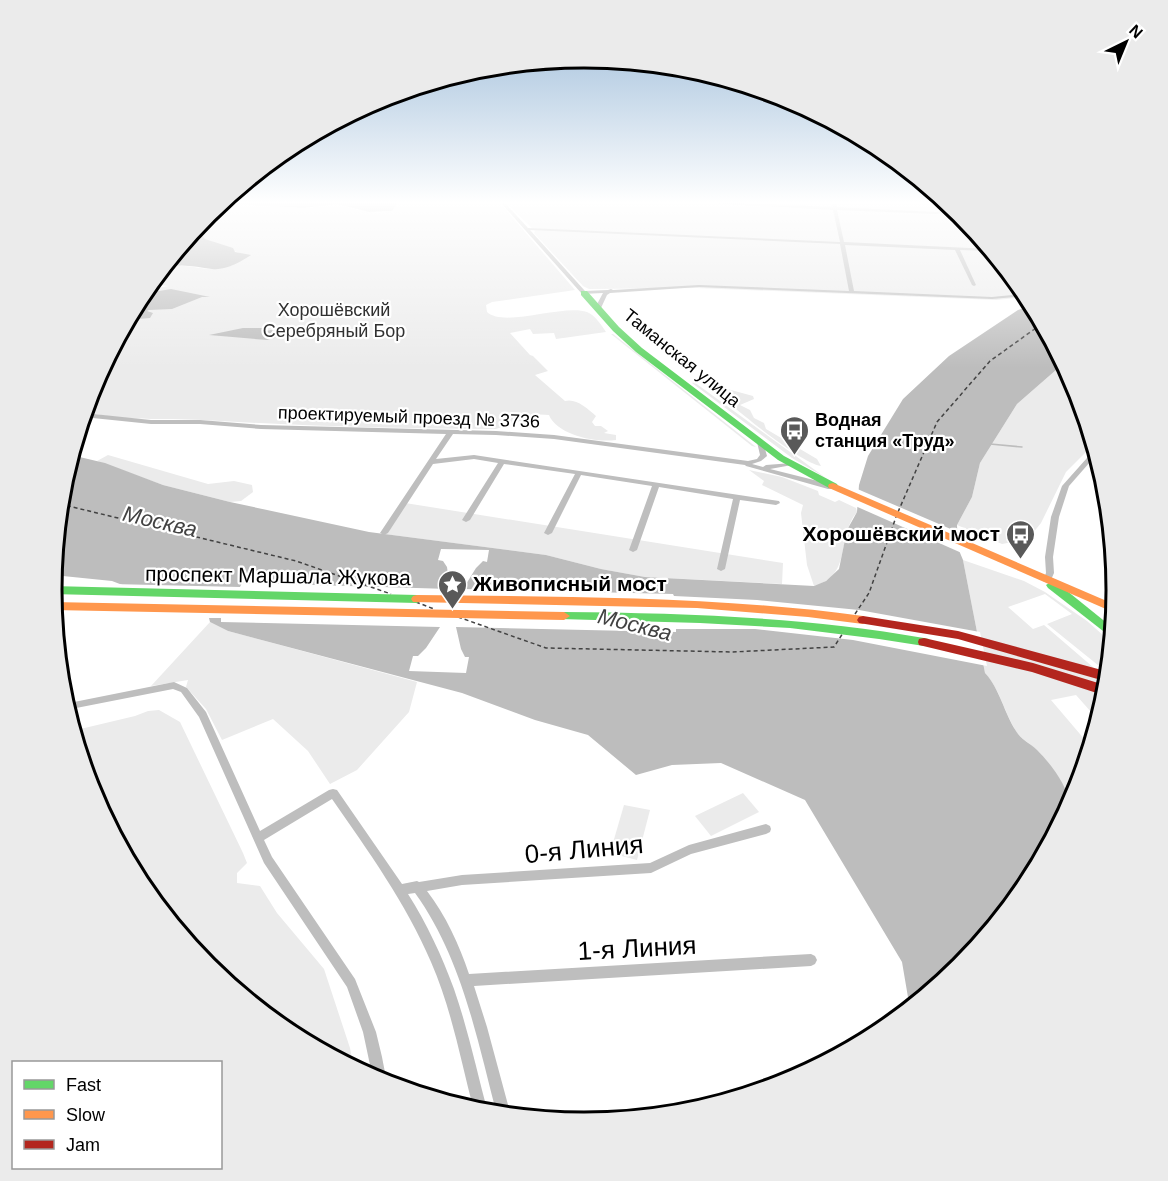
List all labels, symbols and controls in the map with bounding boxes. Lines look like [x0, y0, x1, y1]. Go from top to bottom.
north arrow [1096, 12, 1156, 72]
text: N [1126, 21, 1146, 42]
park label: Хорошёвский Серебряный Бор [263, 300, 405, 341]
street label: Таманская улица [620, 305, 745, 412]
street label: проектируемый проезд № 3736 [278, 402, 540, 432]
place label: Водная станция «Труд» [815, 410, 954, 451]
bus stop icon: Водная станция «Труд» [778, 414, 810, 456]
water label: Москва [120, 501, 199, 542]
bus stop icon: Хорошёвский мост [1005, 518, 1037, 560]
place label: Хорошёвский мост [803, 522, 1000, 545]
street label: проспект Маршала Жукова [145, 562, 411, 589]
place icon: Живописный мост [436, 568, 468, 610]
place label: Живописный мост [472, 572, 667, 595]
water label: Москва [595, 603, 674, 646]
street label: 0-я Линия [523, 829, 645, 869]
street label: 1-я Линия [577, 930, 697, 966]
legend [12, 1061, 222, 1169]
text: Fast [66, 1075, 101, 1095]
text: Slow [66, 1105, 106, 1125]
text: Jam [66, 1135, 100, 1155]

